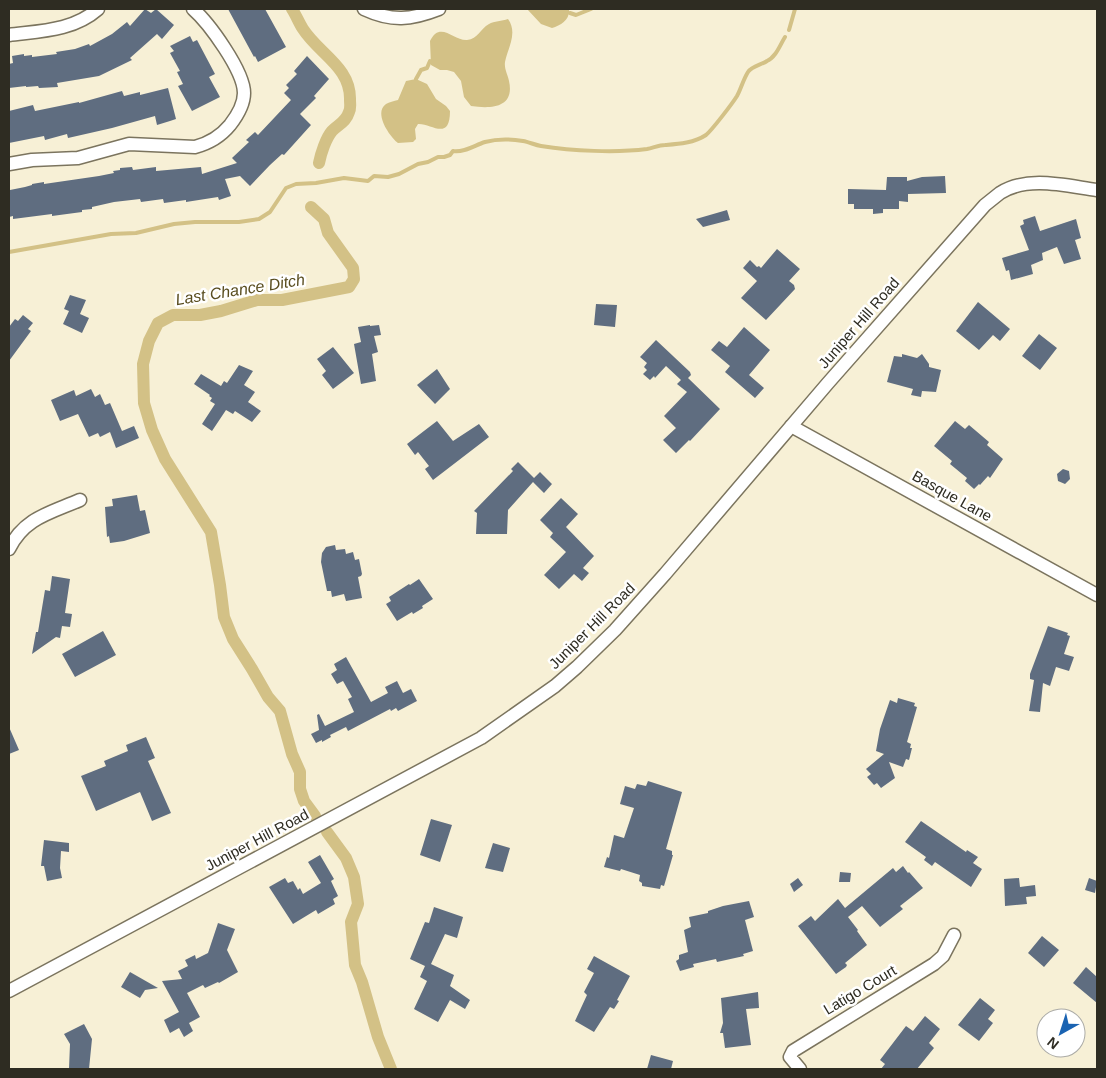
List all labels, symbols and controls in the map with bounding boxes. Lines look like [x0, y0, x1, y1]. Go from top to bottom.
water label: Last Chance Ditch [174, 271, 306, 308]
street label: Juniper Hill Road [815, 274, 903, 371]
street label: Basque Lane [909, 467, 995, 524]
street label: Juniper Hill Road [545, 579, 638, 672]
street label: Juniper Hill Road [202, 805, 311, 874]
street label: Latigo Court [820, 961, 900, 1018]
north arrow [1036, 1008, 1086, 1058]
text: N [1044, 1034, 1062, 1053]

